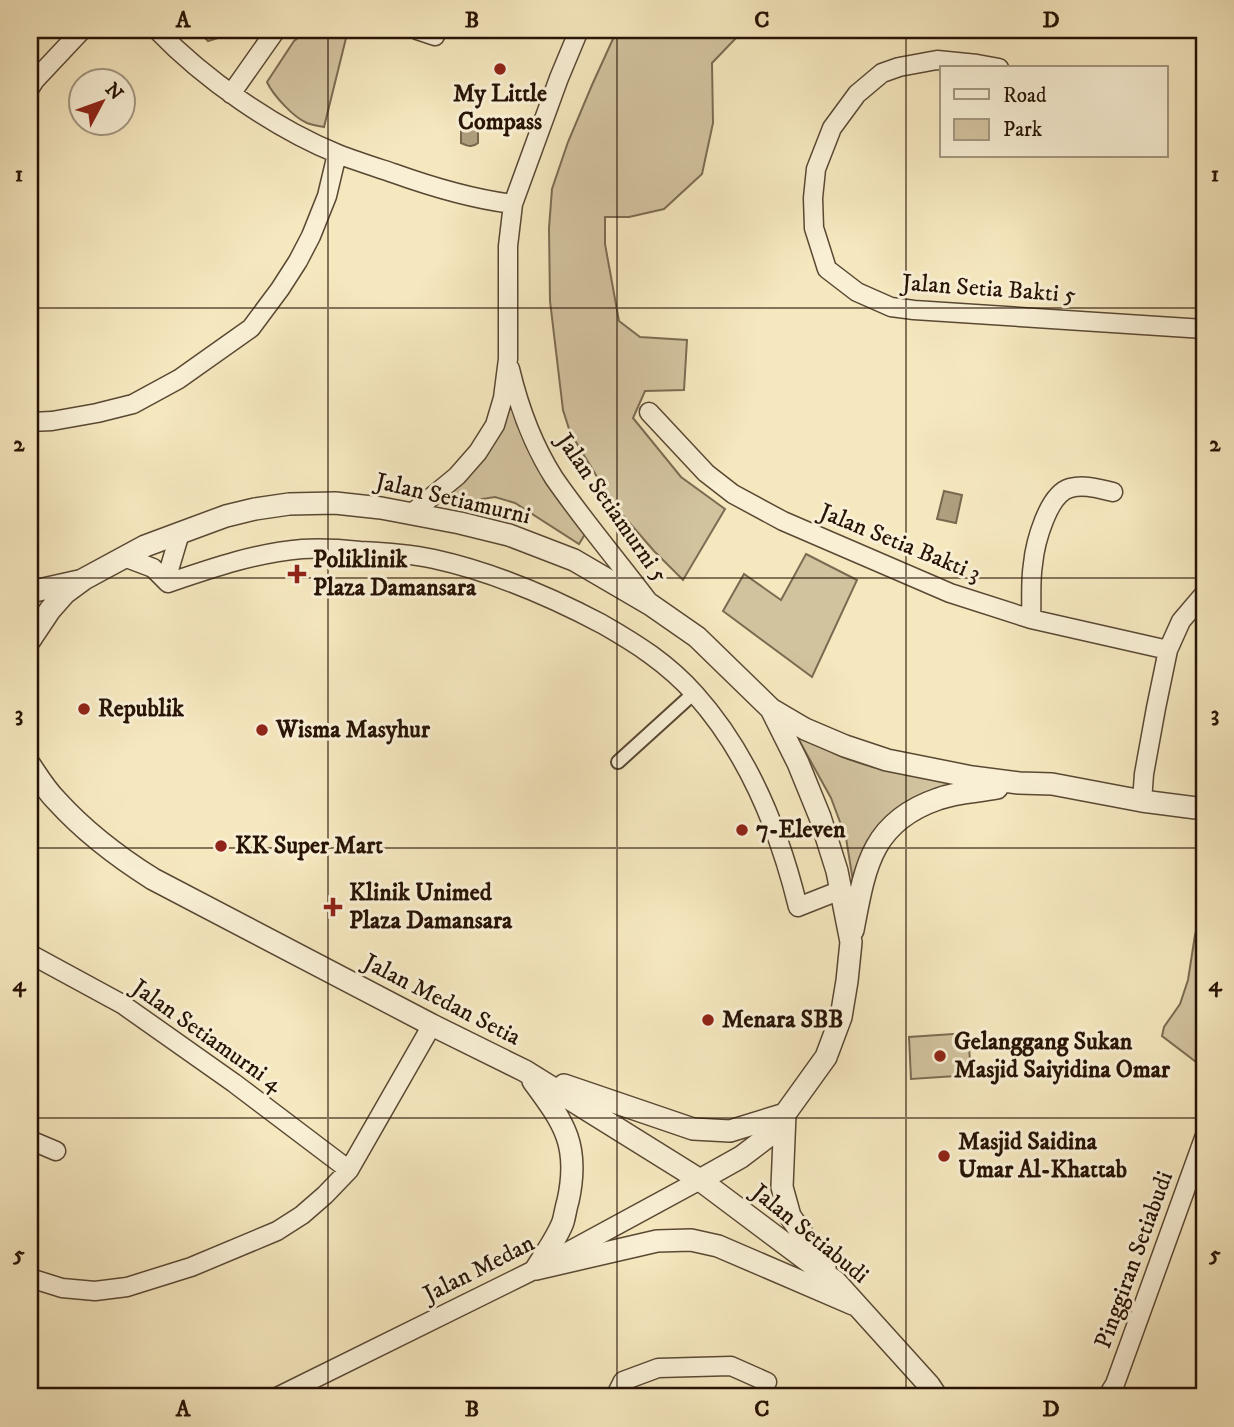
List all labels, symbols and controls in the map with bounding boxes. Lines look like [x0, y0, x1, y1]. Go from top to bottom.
text: A [175, 6, 192, 35]
text: B [465, 6, 479, 35]
text: C [754, 6, 770, 35]
text: D [1042, 6, 1060, 35]
marker: My Little Compass [492, 61, 508, 77]
north arrow [66, 66, 136, 136]
legend [940, 66, 1168, 158]
text: N [100, 78, 128, 106]
place label: My Little Compass [453, 79, 547, 137]
text: Road [1003, 83, 1047, 109]
text: Park [1003, 117, 1043, 143]
text: 1 [15, 160, 23, 189]
text: 1 [1211, 160, 1219, 189]
street label: Jalan Setia Bakti 5 [899, 268, 1077, 310]
street label: Jalan Setiamurni 5 [548, 426, 675, 588]
text: 2 [13, 430, 25, 459]
text: 2 [1209, 430, 1221, 459]
street label: Jalan Setiamurni [371, 466, 533, 531]
street label: Jalan Setia Bakti 3 [813, 496, 985, 589]
place label: Poliklinik Plaza Damansara [313, 545, 477, 603]
marker: Poliklinik Plaza Damansara [287, 564, 307, 584]
place label: Republik [98, 694, 185, 724]
text: 3 [15, 700, 23, 729]
text: 3 [1211, 700, 1219, 729]
marker: Republik [76, 701, 92, 717]
place label: Wisma Masyhur [275, 715, 431, 745]
marker: Wisma Masyhur [254, 722, 270, 738]
place label: 7-Eleven [756, 815, 846, 845]
marker: 7-Eleven [734, 822, 750, 838]
place label: KK Super Mart [235, 831, 383, 861]
marker: KK Super Mart [213, 838, 229, 854]
place label: Klinik Unimed Plaza Damansara [349, 878, 513, 936]
marker: Klinik Unimed Plaza Damansara [323, 897, 343, 917]
street label: Jalan Medan Setia [357, 947, 526, 1053]
text: 4 [12, 970, 27, 999]
text: 4 [1208, 970, 1223, 999]
street label: Jalan Setiamurni 4 [124, 972, 289, 1100]
place label: Menara SBB [722, 1005, 844, 1035]
marker: Menara SBB [700, 1012, 716, 1028]
place label: Gelanggang Sukan Masjid Saiyidina Omar [954, 1027, 1171, 1085]
marker: Gelanggang Sukan Masjid Saiyidina Omar [932, 1048, 948, 1064]
place label: Masjid Saidina Umar Al-Khattab [958, 1127, 1127, 1185]
marker: Masjid Saidina Umar Al-Khattab [936, 1148, 952, 1164]
street label: Pinggiran Setiabudi [1088, 1167, 1180, 1353]
street label: Jalan Setiabudi [744, 1176, 875, 1290]
street label: Jalan Medan [417, 1228, 540, 1311]
text: 5 [12, 1240, 25, 1269]
text: 5 [1208, 1240, 1221, 1269]
text: A [175, 1395, 192, 1424]
text: B [465, 1395, 479, 1424]
text: C [754, 1395, 770, 1424]
text: D [1042, 1395, 1060, 1424]

